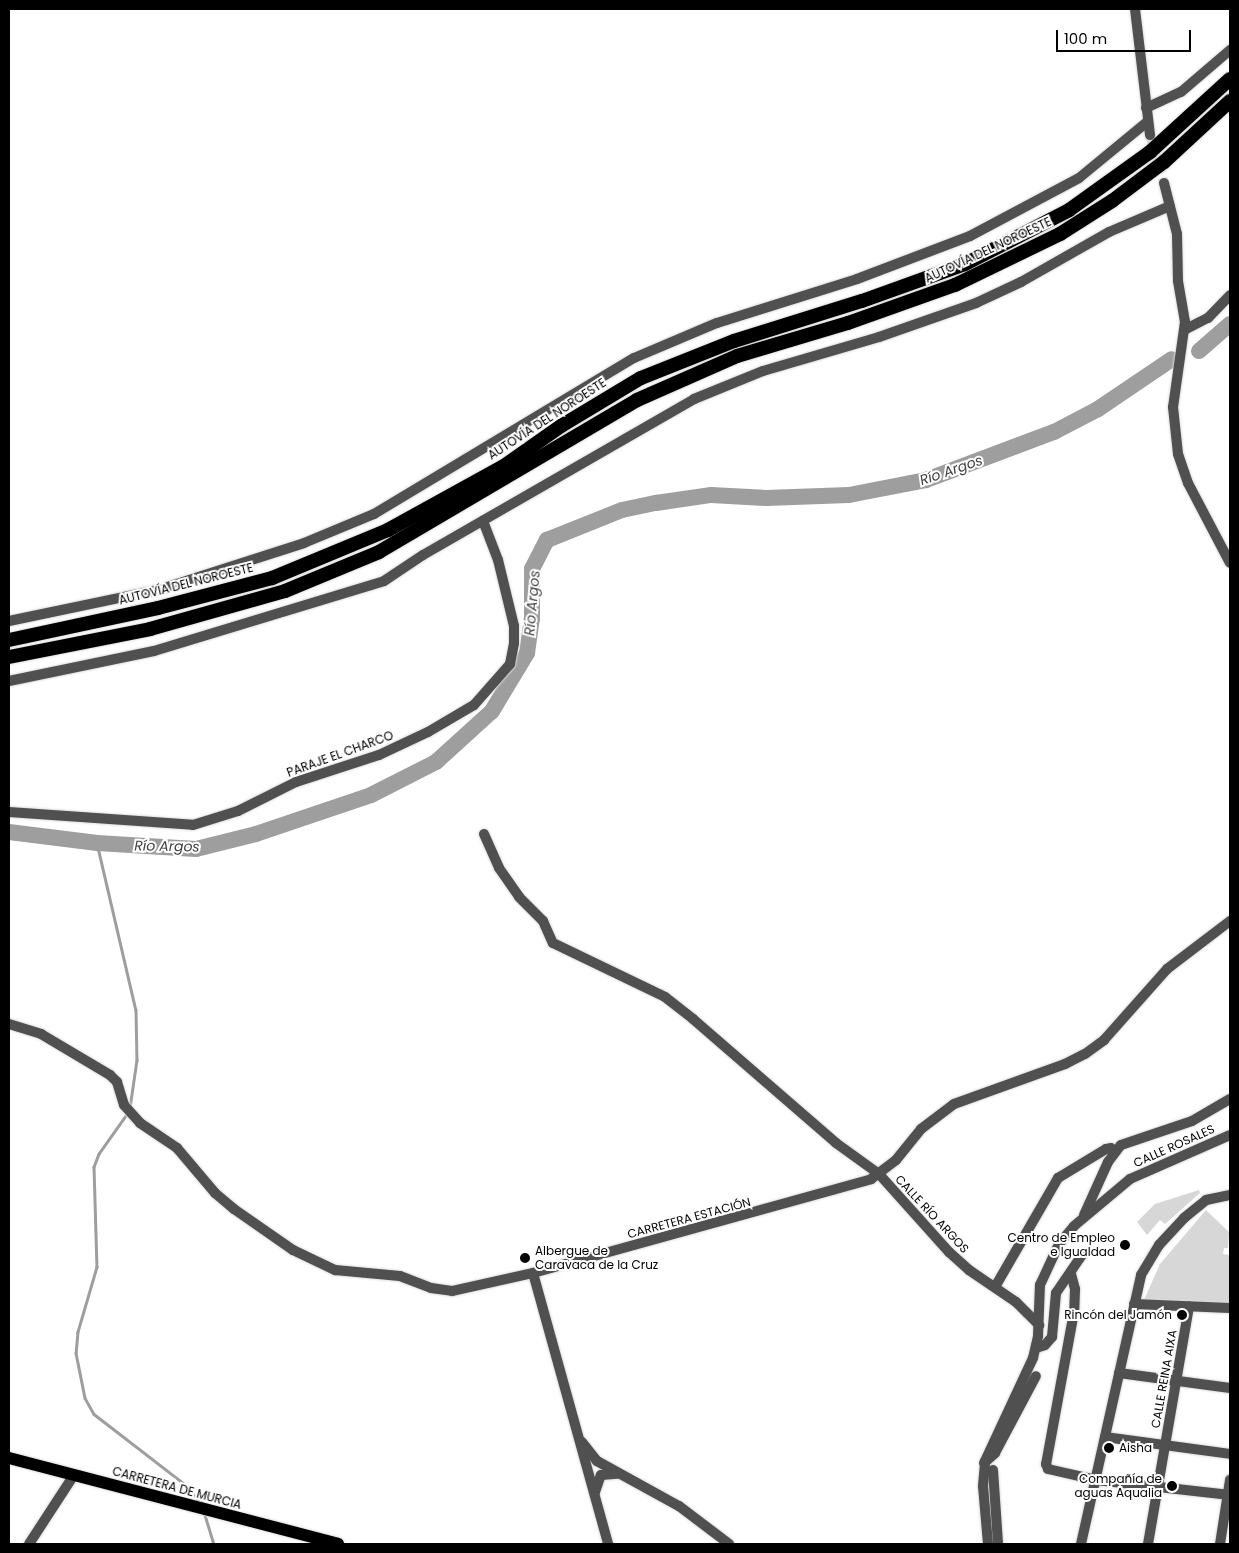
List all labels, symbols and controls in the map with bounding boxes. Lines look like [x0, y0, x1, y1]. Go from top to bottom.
scale bar [1059, 20, 1194, 52]
text: 100 m [1064, 28, 1107, 49]
street label: AUTOVÍA DEL NOROESTE [922, 214, 1054, 286]
street label: AUTOVÍA DEL NOROESTE [485, 375, 609, 463]
water label: Río Argos [917, 451, 985, 489]
street label: AUTOVÍA DEL NOROESTE [117, 560, 255, 608]
water label: Río Argos [521, 570, 543, 636]
street label: PARAJE EL CHARCO [285, 728, 395, 780]
water label: Río Argos [134, 837, 200, 855]
street label: CALLE ROSALES [1131, 1122, 1217, 1170]
street label: CALLE RÍO ARGOS [892, 1172, 972, 1256]
street label: CARRETERA ESTACIÓN [626, 1195, 752, 1241]
place label: Centro de Empleo e Igualdad [1007, 1231, 1115, 1259]
marker: Centro de Empleo e Igualdad [1119, 1239, 1131, 1251]
place label: Albergue de Caravaca de la Cruz [535, 1244, 658, 1272]
marker: Albergue de Caravaca de la Cruz [519, 1252, 531, 1264]
place label: Rincón del Jamón [1064, 1308, 1172, 1322]
marker: Rincón del Jamón [1176, 1309, 1188, 1321]
street label: CALLE REINA AIXA [1148, 1329, 1180, 1429]
place label: Aisha [1119, 1441, 1152, 1455]
marker: Aisha [1103, 1442, 1115, 1454]
street label: CARRETERA DE MURCIA [111, 1464, 243, 1512]
place label: Compañía de aguas Aqualia [1075, 1472, 1162, 1500]
marker: Compañía de aguas Aqualia [1166, 1480, 1178, 1492]

